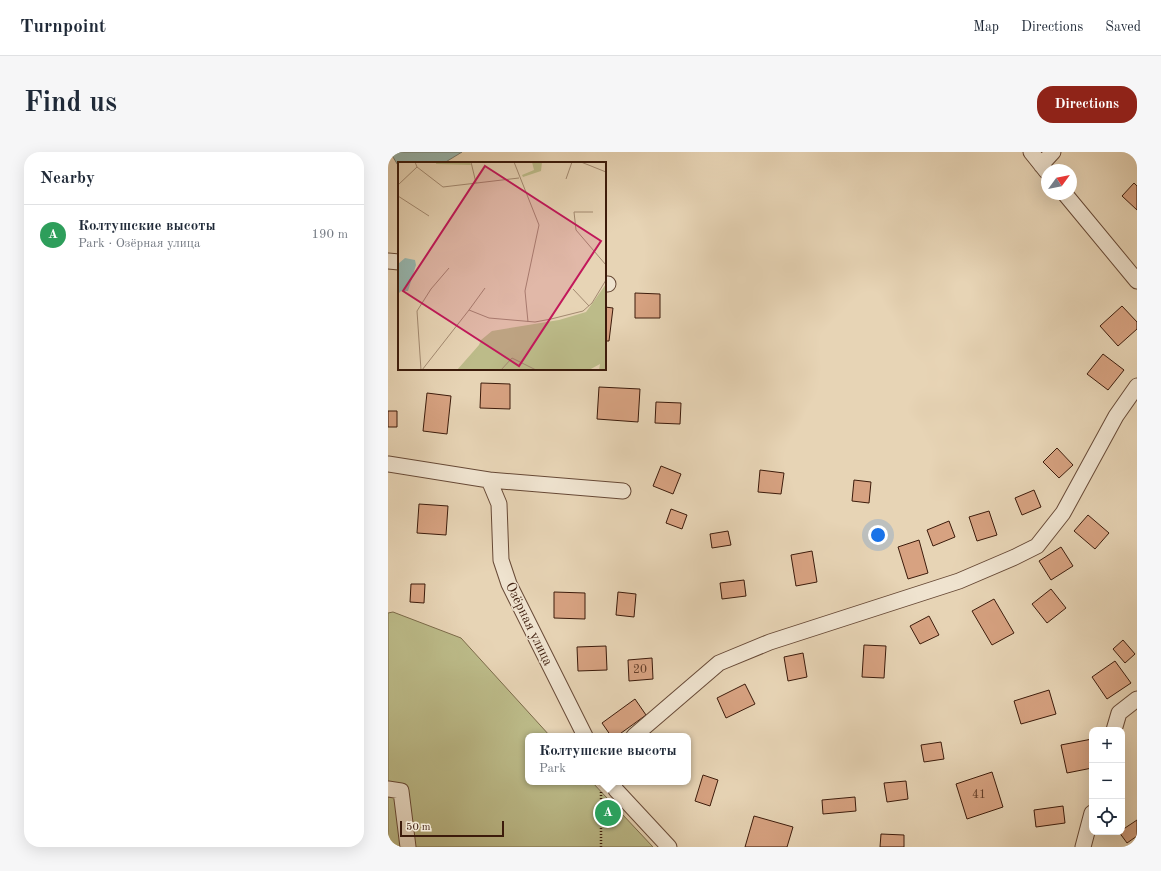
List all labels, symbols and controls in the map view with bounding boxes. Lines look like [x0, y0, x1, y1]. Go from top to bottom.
text: Turnpoint [20, 18, 106, 37]
text: Map [973, 20, 999, 34]
text: Directions [1021, 20, 1083, 34]
text: Saved [1105, 20, 1141, 34]
button: Directions [1037, 86, 1137, 123]
text: Find us [24, 90, 117, 118]
inset map [398, 162, 606, 370]
north arrow [1041, 164, 1077, 200]
text: Nearby [40, 170, 95, 187]
text: Колтушские высоты [78, 219, 216, 234]
text: A [48, 228, 58, 241]
text: 190 m [311, 228, 348, 241]
text: Park · Озёрная улица [78, 237, 200, 250]
your location [868, 525, 888, 545]
street label: Озёрная улица [503, 580, 555, 668]
house number: 20 [633, 664, 647, 676]
map controls [1089, 727, 1125, 835]
button: + [1089, 727, 1125, 763]
popup [525, 733, 691, 785]
text: Колтушские высоты [539, 744, 677, 759]
text: Park [539, 762, 566, 775]
button: − [1089, 763, 1125, 799]
house number: 41 [972, 789, 986, 801]
pin: A [595, 798, 621, 828]
button: locate [1089, 799, 1125, 835]
scale bar [400, 819, 504, 838]
text: 50 m [406, 822, 431, 833]

